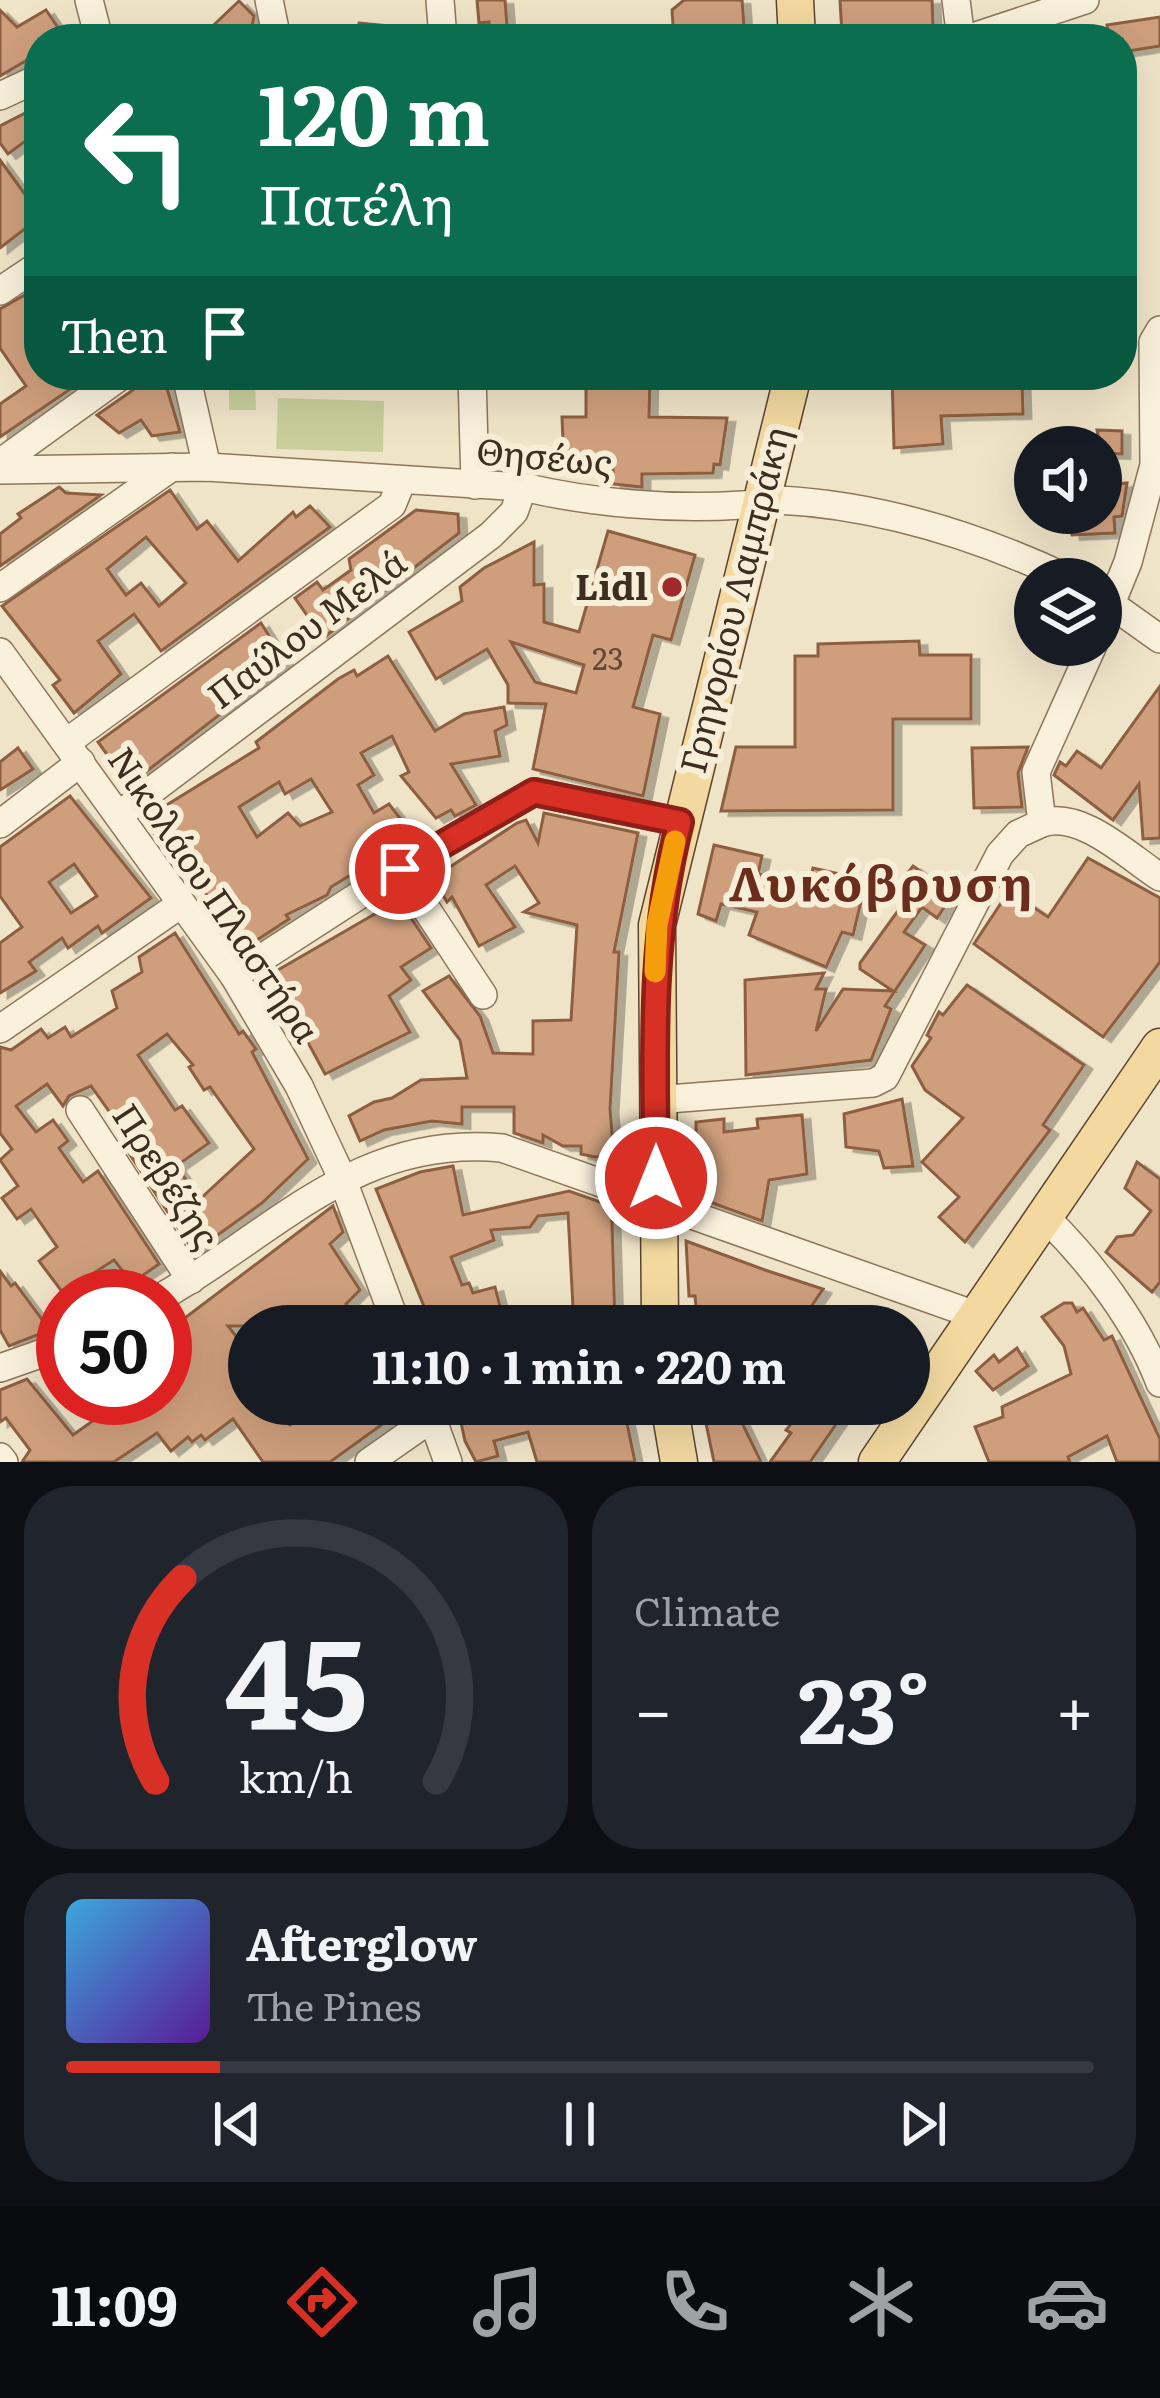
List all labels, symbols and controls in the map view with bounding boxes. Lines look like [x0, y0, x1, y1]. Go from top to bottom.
text: 120 m [258, 47, 490, 172]
icon: left [60, 72, 216, 228]
text: Πατέλη [258, 161, 453, 242]
text: Then [60, 300, 168, 367]
icon: arrive [192, 300, 258, 366]
street label: Γρηγορίου Λαμπράκη [664, 421, 801, 778]
street label: Θησέως [474, 422, 614, 487]
map controls [1014, 426, 1122, 666]
button: sound [1014, 426, 1122, 534]
street label: Παύλου Μελά [195, 535, 416, 719]
place label: Lidl [575, 558, 648, 611]
button: layers [1014, 558, 1122, 666]
marker: Lidl [659, 574, 685, 600]
house number: 23 [592, 635, 624, 679]
street label: Νικολάου Πλαστήρα [97, 735, 335, 1052]
pin [349, 818, 451, 920]
icon: arrive [367, 836, 433, 902]
district label: Λυκόβρυση [729, 845, 1035, 916]
street label: Πρεβέζης [101, 1092, 235, 1258]
position arrow [593, 1115, 719, 1241]
speed limit sign: 50 [36, 1269, 192, 1425]
text: 11:10 · 1 min · 220 m [372, 1331, 786, 1398]
text: Climate [634, 1580, 780, 1638]
text: 45 [224, 1583, 368, 1768]
text: 23° [798, 1638, 930, 1772]
text: − [634, 1657, 672, 1755]
text: + [1056, 1657, 1094, 1755]
text: km/h [239, 1742, 353, 1805]
text: Afterglow [246, 1908, 477, 1975]
text: The Pines [246, 1975, 421, 2033]
icon: previous [204, 2091, 270, 2157]
icon: pause [547, 2091, 613, 2157]
icon: next [890, 2091, 956, 2157]
icon: directions [280, 2260, 364, 2344]
icon: music [466, 2260, 550, 2344]
icon: phone [653, 2260, 737, 2344]
icon: climate [839, 2260, 923, 2344]
icon: car [1025, 2260, 1109, 2344]
text: 11:09 [51, 2262, 178, 2343]

